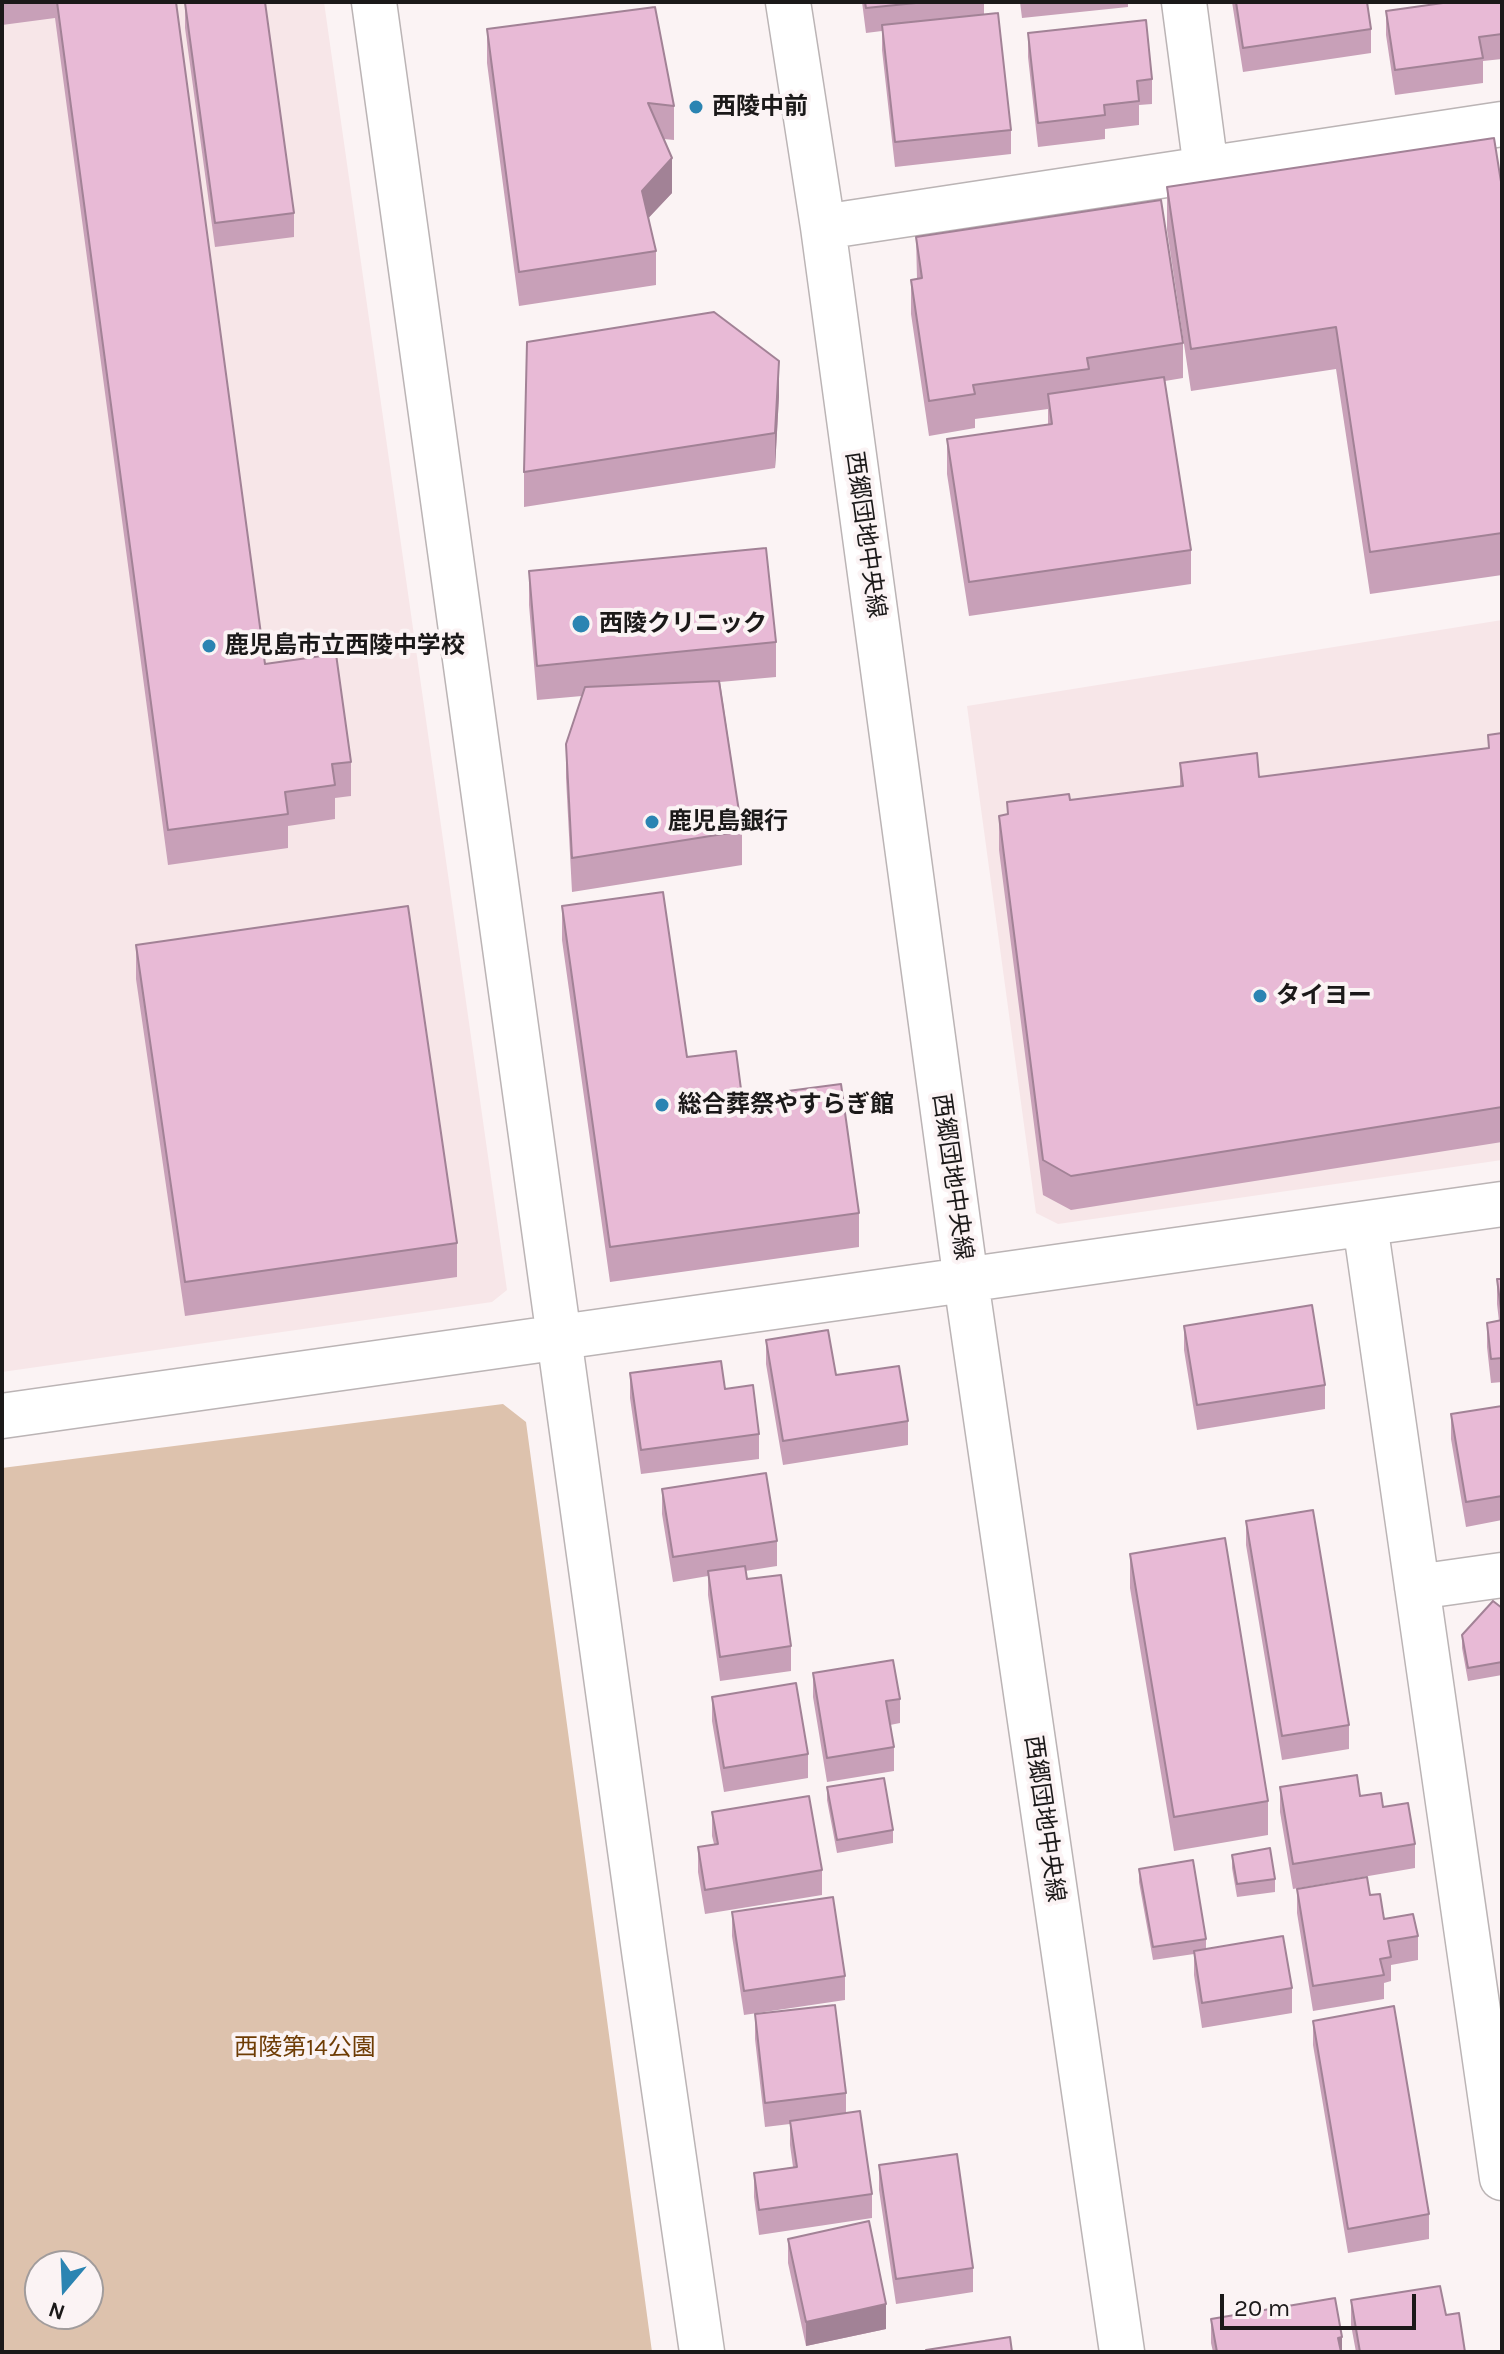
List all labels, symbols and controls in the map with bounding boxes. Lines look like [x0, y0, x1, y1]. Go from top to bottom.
place label: 西陵中前 [712, 93, 808, 121]
marker: 西陵中前 [687, 98, 705, 116]
street label: 西郷団地中央線 [839, 450, 891, 620]
place label: 西陵クリニック [599, 610, 767, 638]
marker: 西陵クリニック [570, 613, 592, 635]
place label: 鹿児島市立西陵中学校 [225, 632, 465, 660]
marker: 鹿児島市立西陵中学校 [200, 637, 218, 655]
place label: 鹿児島銀行 [668, 808, 788, 836]
marker: 鹿児島銀行 [643, 813, 661, 831]
place label: タイヨー [1276, 982, 1372, 1010]
marker: タイヨー [1251, 987, 1269, 1005]
place label: 総合葬祭やすらぎ館 [678, 1091, 894, 1119]
street label: 西郷団地中央線 [926, 1092, 978, 1262]
marker: 総合葬祭やすらぎ館 [653, 1096, 671, 1114]
street label: 西郷団地中央線 [1018, 1734, 1070, 1904]
park label: 西陵第14公園 [234, 2034, 376, 2062]
north arrow [24, 2250, 104, 2330]
scale bar [1224, 2278, 1420, 2328]
text: 20 m [1234, 2294, 1290, 2322]
text: N [45, 2296, 69, 2326]

